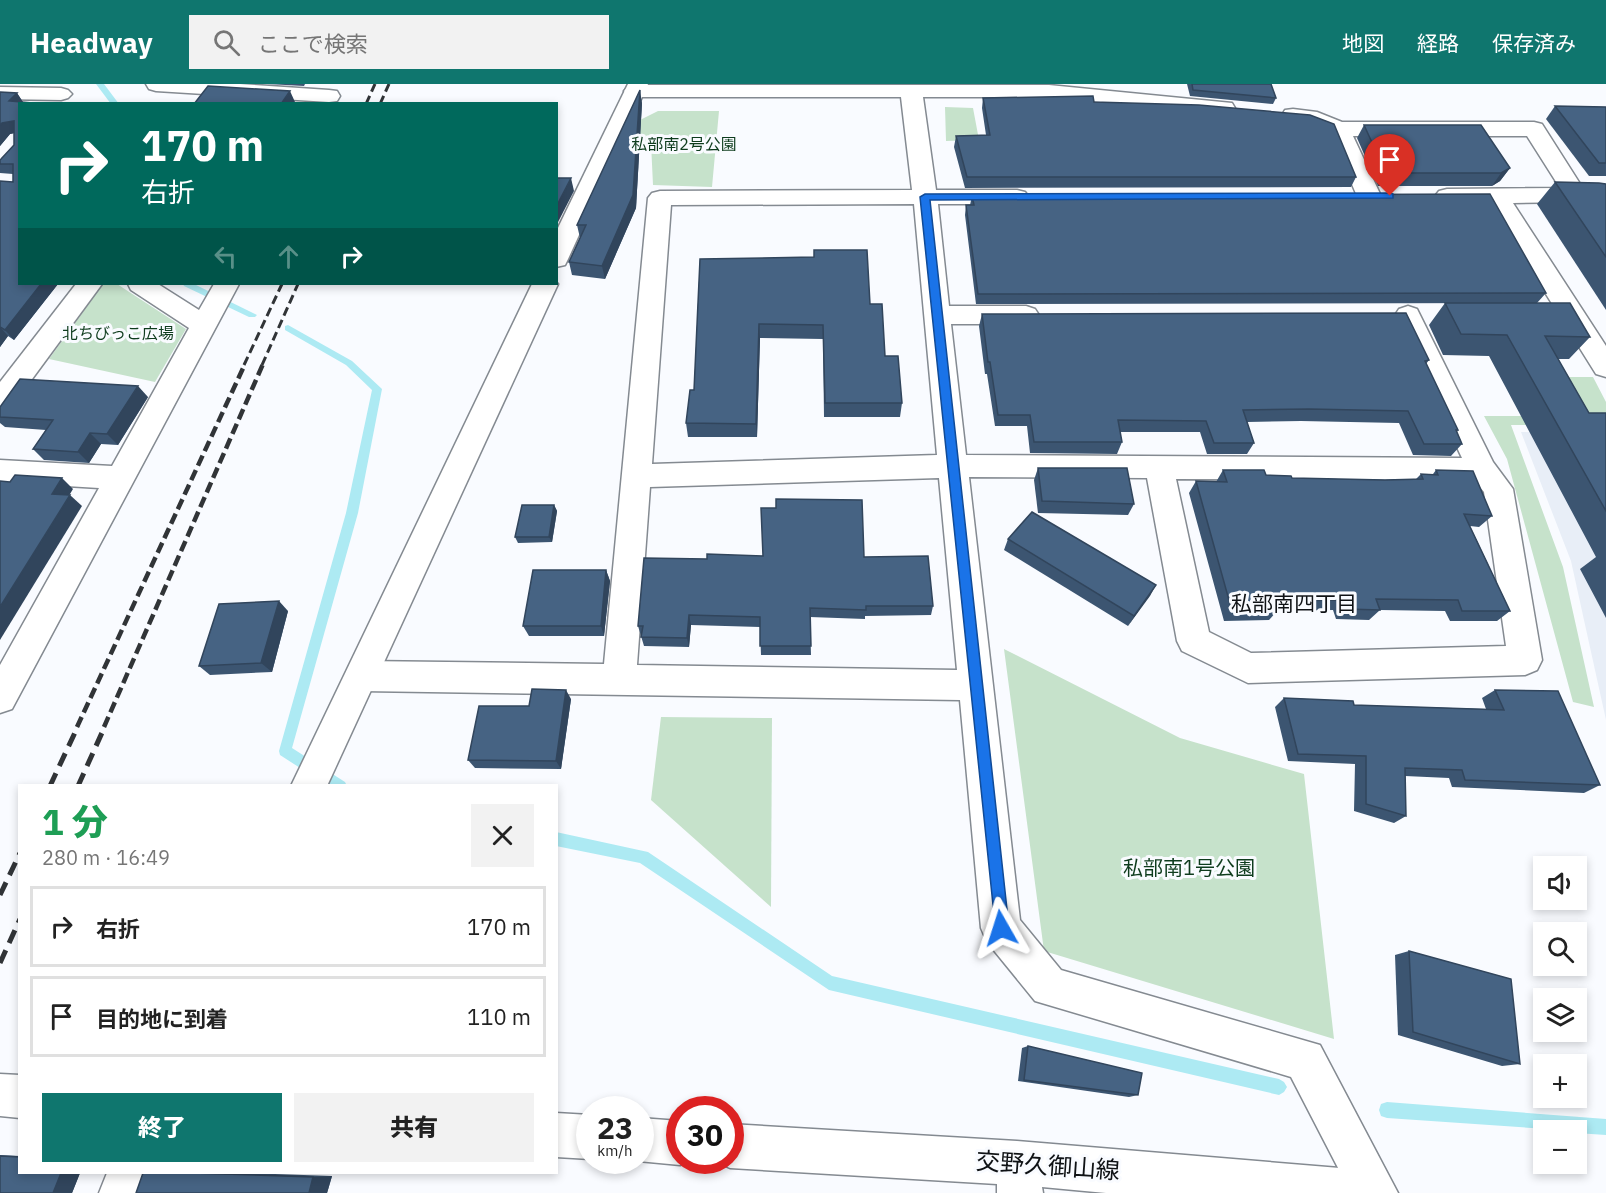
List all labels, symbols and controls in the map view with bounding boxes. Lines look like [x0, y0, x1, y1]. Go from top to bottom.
search box [189, 15, 609, 69]
text: Headway [30, 24, 153, 61]
icon: search [210, 26, 243, 59]
text: ここで検索 [258, 29, 368, 58]
text: 地図 [1342, 29, 1384, 57]
text: 経路 [1417, 29, 1459, 57]
text: 保存済み [1492, 29, 1576, 57]
text: 170 m [141, 118, 264, 173]
icon: right [42, 126, 120, 204]
park label: 私部南2号公園 [631, 134, 737, 154]
pin [1364, 134, 1415, 196]
icon: arrive [1373, 143, 1406, 176]
text: 右折 [141, 174, 195, 209]
icon: left [209, 240, 242, 273]
icon: ahead [272, 240, 305, 273]
icon: right [335, 240, 368, 273]
park label: 北ちびっこ広場 [62, 323, 174, 343]
district label: 私部南四丁目 [1231, 589, 1357, 617]
text: 1 分 [42, 798, 108, 845]
button: close [471, 804, 534, 867]
text: 280 m · 16:49 [42, 844, 170, 871]
park label: 私部南1号公園 [1123, 854, 1255, 881]
map controls [1533, 856, 1587, 1174]
button: sound [1533, 856, 1587, 910]
position arrow [969, 896, 1033, 960]
icon: right [45, 910, 78, 943]
text: 170 m [467, 912, 531, 941]
text: 右折 [96, 914, 140, 943]
button: search [1533, 922, 1587, 976]
button: layers [1533, 988, 1587, 1042]
icon: arrive [45, 1000, 78, 1033]
text: 110 m [467, 1002, 531, 1031]
text: 目的地に到着 [96, 1004, 228, 1033]
button: + [1533, 1054, 1587, 1108]
button: 終了 [42, 1093, 282, 1162]
button: 共有 [294, 1093, 534, 1162]
speed limit sign: 30 [666, 1096, 744, 1174]
text: 23 [597, 1108, 633, 1147]
button: − [1533, 1120, 1587, 1174]
text: km/h [597, 1141, 633, 1160]
street label: 交野久御山線 [975, 1144, 1121, 1186]

